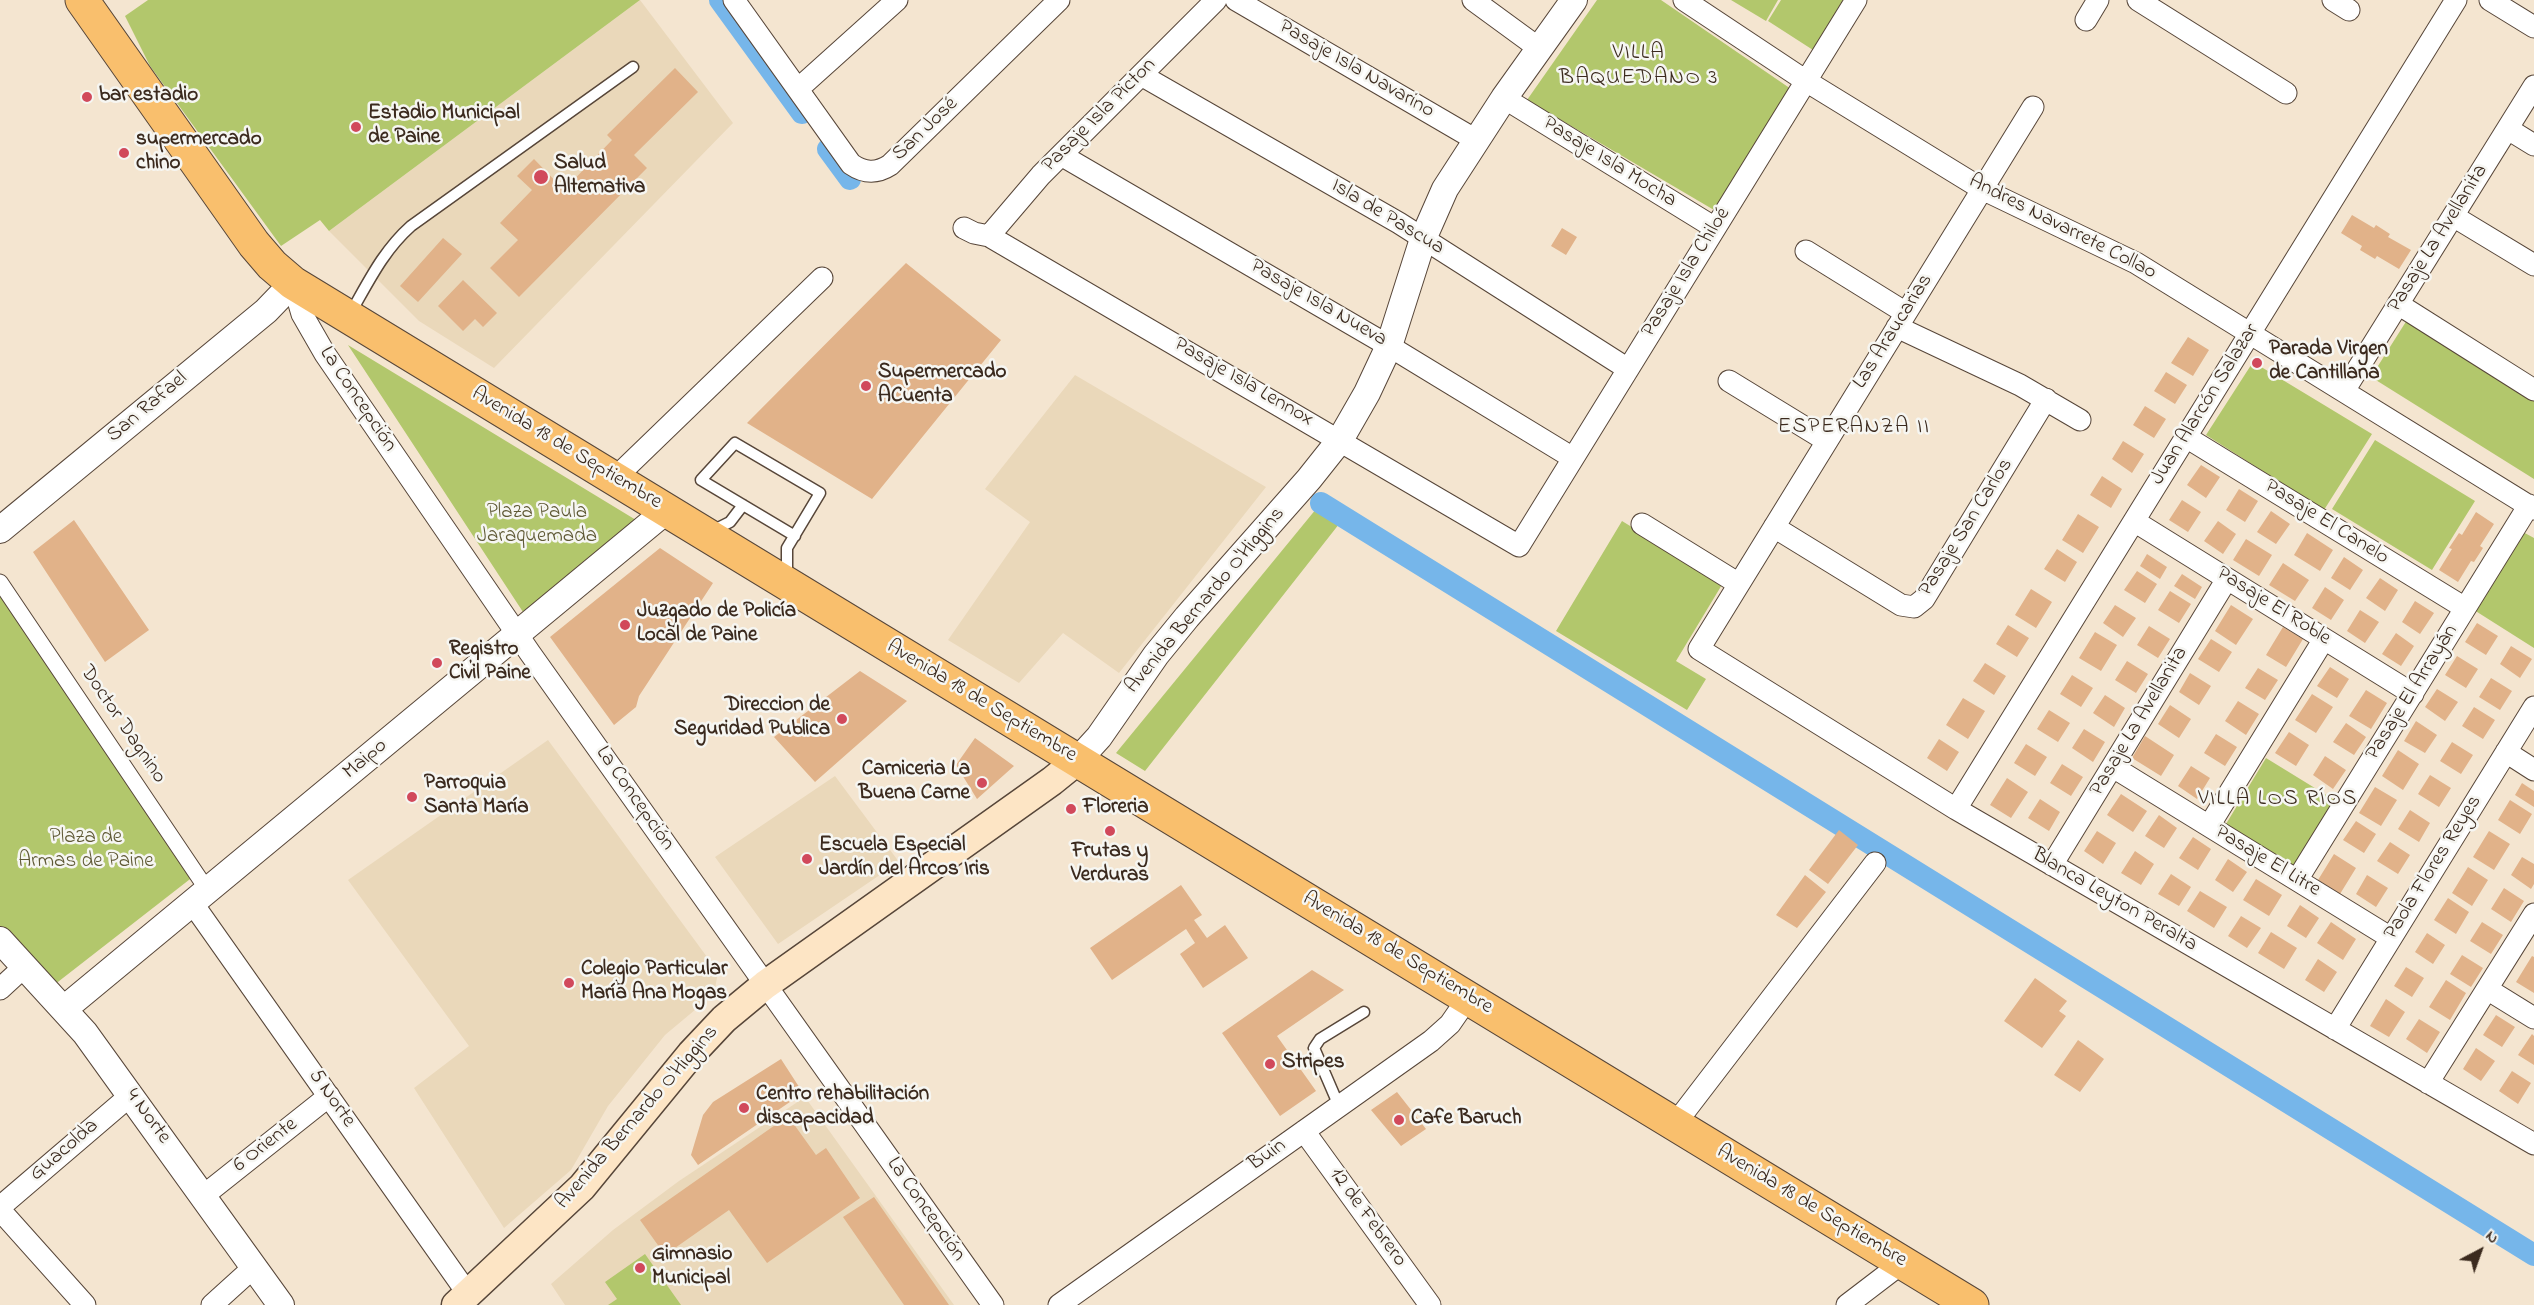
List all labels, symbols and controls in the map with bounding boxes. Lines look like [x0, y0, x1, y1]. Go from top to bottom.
street label: Pasaje Isla Navarino [1274, 15, 1438, 125]
district label: VILLA BAQUEDANO 3 [1559, 41, 1719, 92]
street label: Pasaje Isla Picton [1038, 54, 1162, 178]
place label: bar estadio [99, 84, 198, 110]
marker: bar estadio [80, 90, 94, 104]
street label: San José [888, 93, 964, 167]
place label: Estadio Municipal de Paine [368, 102, 520, 152]
street label: Pasaje Isla Mocha [1537, 112, 1681, 214]
marker: Estadio Municipal de Paine [349, 120, 363, 134]
place label: supermercado chino [136, 128, 262, 178]
marker: supermercado chino [117, 146, 131, 160]
place label: Salud Alternativa [554, 152, 645, 202]
street label: Pasaje La Avellanita [2383, 160, 2495, 318]
marker: Salud Alternativa [532, 168, 550, 186]
street label: Andres Navarrete Collao [1964, 170, 2160, 286]
street label: Isla de Pascua [1326, 174, 1448, 262]
street label: Pasaje Isla Chiloé [1637, 204, 1737, 342]
street label: Pasaje Isla Nueva [1245, 255, 1391, 353]
street label: Las Araucarias [1849, 270, 1939, 394]
street label: Juan Alarcón Salazar [2146, 320, 2266, 490]
street label: Pasaje Isla Lennox [1169, 333, 1317, 433]
place label: Parada Virgen de Cantillana [2269, 338, 2388, 388]
street label: La Concepción [313, 343, 401, 457]
marker: Parada Virgen de Cantillana [2250, 356, 2264, 370]
place label: Supermercado ACuenta [878, 361, 1006, 411]
street label: San Rafael [103, 367, 193, 449]
marker: Supermercado ACuenta [859, 379, 873, 393]
street label: Avenida 18 de Septiembre [466, 382, 666, 516]
district label: ESPERANZA II [1778, 415, 1930, 441]
street label: Pasaje San Carlos [1914, 454, 2020, 602]
street label: Pasaje El Canelo [2259, 475, 2393, 571]
park label: Plaza Paula Jaraquemada [477, 501, 597, 551]
street label: Avenida Bernardo O'Higgins [1121, 503, 1291, 699]
street label: Pasaje El Roble [2211, 562, 2335, 652]
place label: Juzgado de Policía Local de Paine [637, 600, 796, 650]
marker: Juzgado de Policía Local de Paine [618, 618, 632, 632]
street label: Pasaje El Arrayán [2361, 621, 2465, 765]
street label: Avenida 18 de Septiembre [881, 635, 1081, 769]
place label: Registro Civil Paine [449, 638, 531, 688]
street label: Pasaje La Avellanita [2086, 643, 2194, 801]
marker: Registro Civil Paine [430, 656, 444, 670]
street label: Doctor Dagnino [73, 661, 171, 789]
place label: Direccion de Seguridad Publica [674, 694, 830, 744]
marker: Direccion de Seguridad Publica [835, 712, 849, 726]
street label: Maipo [339, 734, 393, 786]
street label: La Concepción [589, 742, 679, 856]
place label: Carniceria La Buena Carne [858, 758, 970, 808]
place label: Parroquia Santa María [424, 772, 529, 822]
marker: Carniceria La Buena Carne [975, 776, 989, 790]
district label: VILLA LOS RÍOS [2198, 787, 2358, 813]
marker: Parroquia Santa María [405, 790, 419, 804]
street label: Paola Flores Reyes [2380, 791, 2488, 945]
place label: Floreria [1083, 796, 1149, 822]
marker: Floreria [1064, 802, 1078, 816]
street label: Pasaje El Litre [2209, 821, 2325, 903]
marker: Frutas y Verduras [1103, 824, 1117, 838]
park label: Plaza de Armas de Paine [18, 826, 154, 876]
place label: Escuela Especial Jardín del Arcos Iris [819, 834, 990, 884]
place label: Frutas y Verduras [1071, 840, 1149, 890]
street label: Blanca Leyton Peralta [2027, 843, 2201, 959]
marker: Escuela Especial Jardín del Arcos Iris [800, 852, 814, 866]
street label: Avenida 18 de Septiembre [1297, 887, 1497, 1021]
place label: Colegio Particular María Ana Mogas [581, 958, 727, 1008]
marker: Colegio Particular María Ana Mogas [562, 976, 576, 990]
street label: Avenida Bernardo O'Higgins [551, 1021, 725, 1215]
place label: Stripes [1282, 1051, 1344, 1077]
marker: Stripes [1263, 1057, 1277, 1071]
street label: 5 Norte [302, 1065, 360, 1133]
place label: Centro rehabilitación discapacidad [756, 1083, 929, 1133]
street label: 4 Norte [119, 1085, 175, 1149]
marker: Centro rehabilitación discapacidad [737, 1101, 751, 1115]
place label: Cafe Baruch [1411, 1107, 1522, 1133]
street label: 6 Oriente [229, 1113, 303, 1179]
marker: Cafe Baruch [1392, 1113, 1406, 1127]
street label: Guacolda [26, 1114, 104, 1188]
street label: Buin [1244, 1134, 1292, 1178]
street label: Avenida 18 de Septiembre [1711, 1140, 1911, 1274]
street label: La Concepción [880, 1153, 970, 1267]
street label: 12 de Febrero [1323, 1164, 1411, 1272]
north arrow [2450, 1221, 2510, 1281]
text: N [2480, 1225, 2504, 1250]
place label: Gimnasio Municipal [652, 1243, 732, 1293]
marker: Gimnasio Municipal [633, 1261, 647, 1275]

